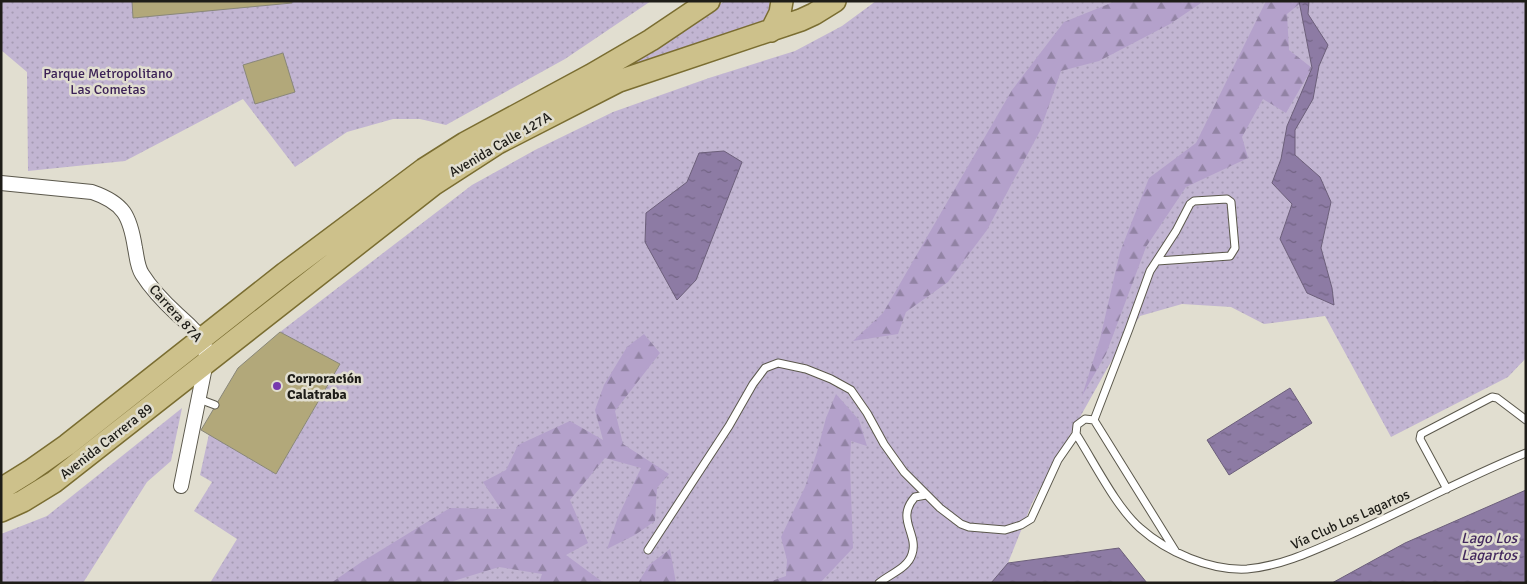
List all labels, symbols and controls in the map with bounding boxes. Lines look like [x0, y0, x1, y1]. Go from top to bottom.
park label: Parque Metropolitano Las Cometas [43, 65, 173, 98]
street label: Avenida Calle 127A [446, 108, 555, 181]
street label: Carrera 87A [145, 281, 206, 346]
place label: Corporación Calatraba [287, 370, 362, 403]
marker: Corporación Calatraba [271, 380, 283, 392]
street label: Avenida Carrera 89 [56, 400, 156, 483]
street label: Vía Club Los Lagartos [1288, 486, 1412, 553]
water label: Lago Los Lagartos [1461, 529, 1518, 564]

